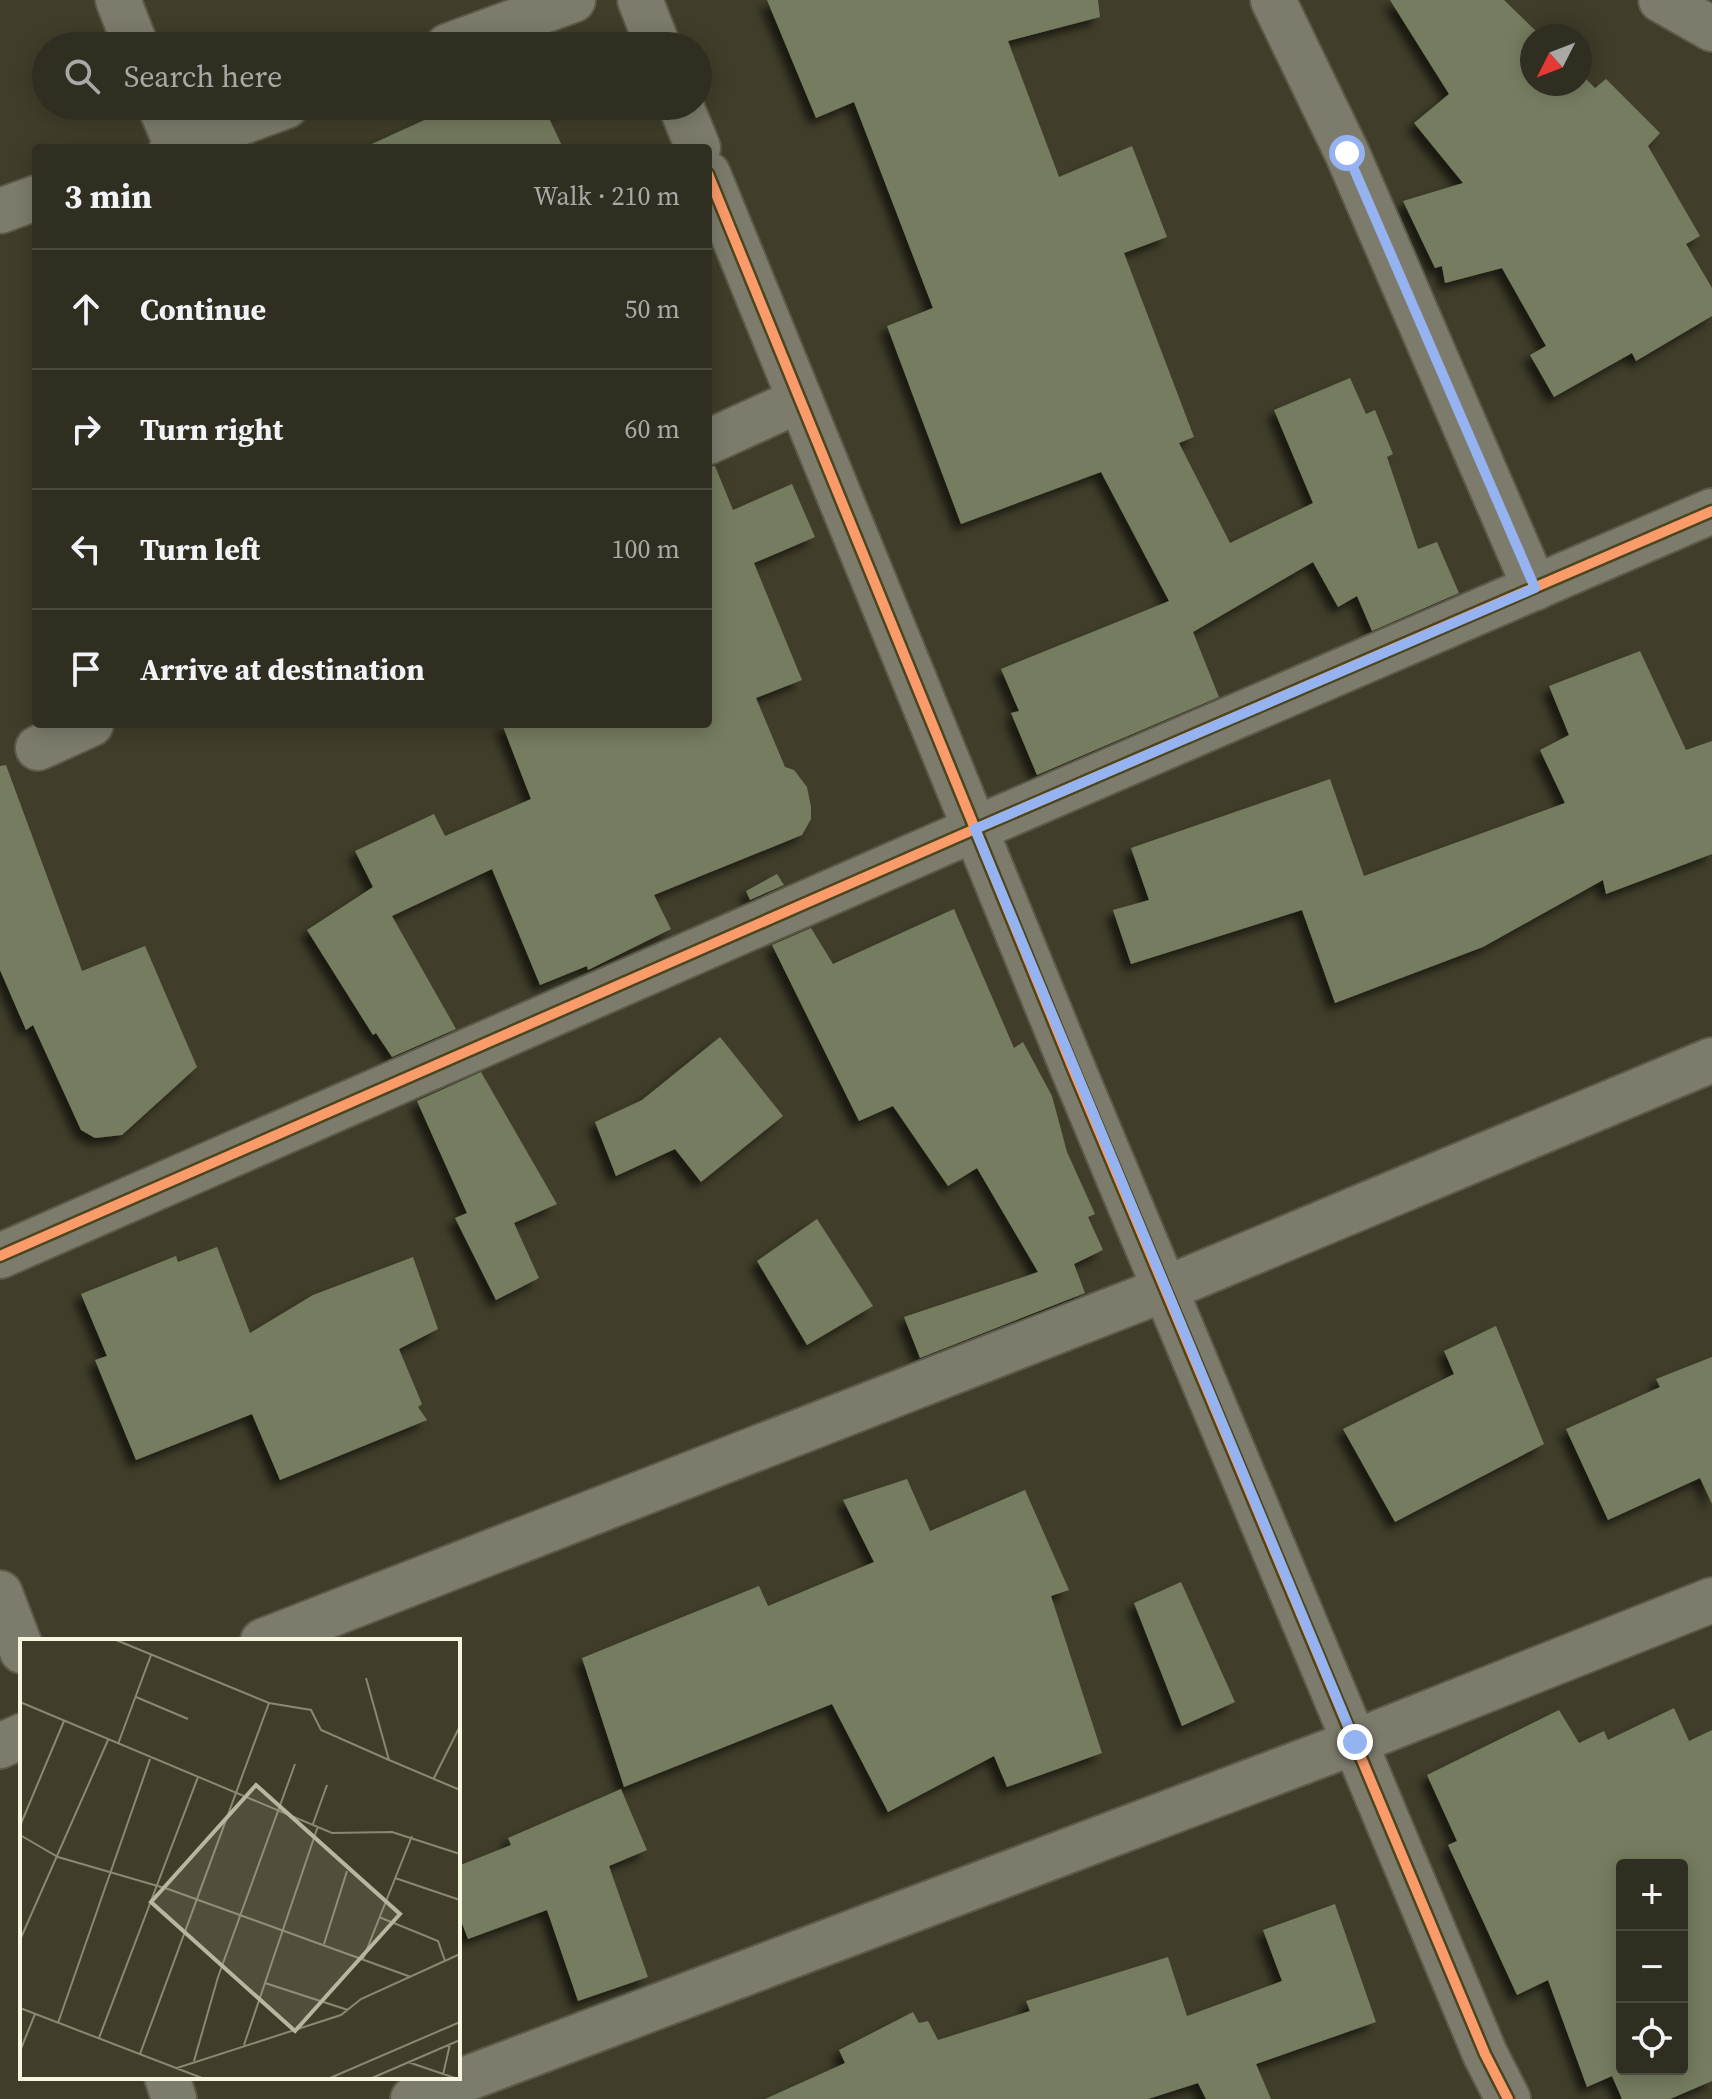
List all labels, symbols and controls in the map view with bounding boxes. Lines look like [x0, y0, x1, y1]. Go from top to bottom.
north arrow [1520, 24, 1592, 96]
search box [32, 32, 712, 120]
icon: search [60, 54, 104, 98]
text: Search here [124, 56, 282, 97]
route start [1329, 135, 1365, 171]
text: 3 min [64, 173, 152, 219]
text: Walk · 210 m [533, 178, 680, 214]
icon: ahead [64, 287, 108, 331]
text: Continue [140, 289, 266, 330]
text: 50 m [625, 291, 680, 327]
icon: right [64, 407, 108, 451]
text: Turn right [140, 409, 283, 450]
text: 60 m [625, 411, 680, 447]
icon: left [64, 527, 108, 571]
text: Turn left [140, 529, 260, 570]
text: 100 m [612, 531, 680, 567]
icon: arrive [64, 647, 108, 691]
text: Arrive at destination [140, 649, 425, 690]
inset map [20, 1639, 460, 2079]
route end [1337, 1724, 1373, 1760]
map controls [1616, 1859, 1688, 2075]
button: + [1616, 1859, 1688, 1931]
button: − [1616, 1931, 1688, 2003]
button: locate [1616, 2003, 1688, 2075]

